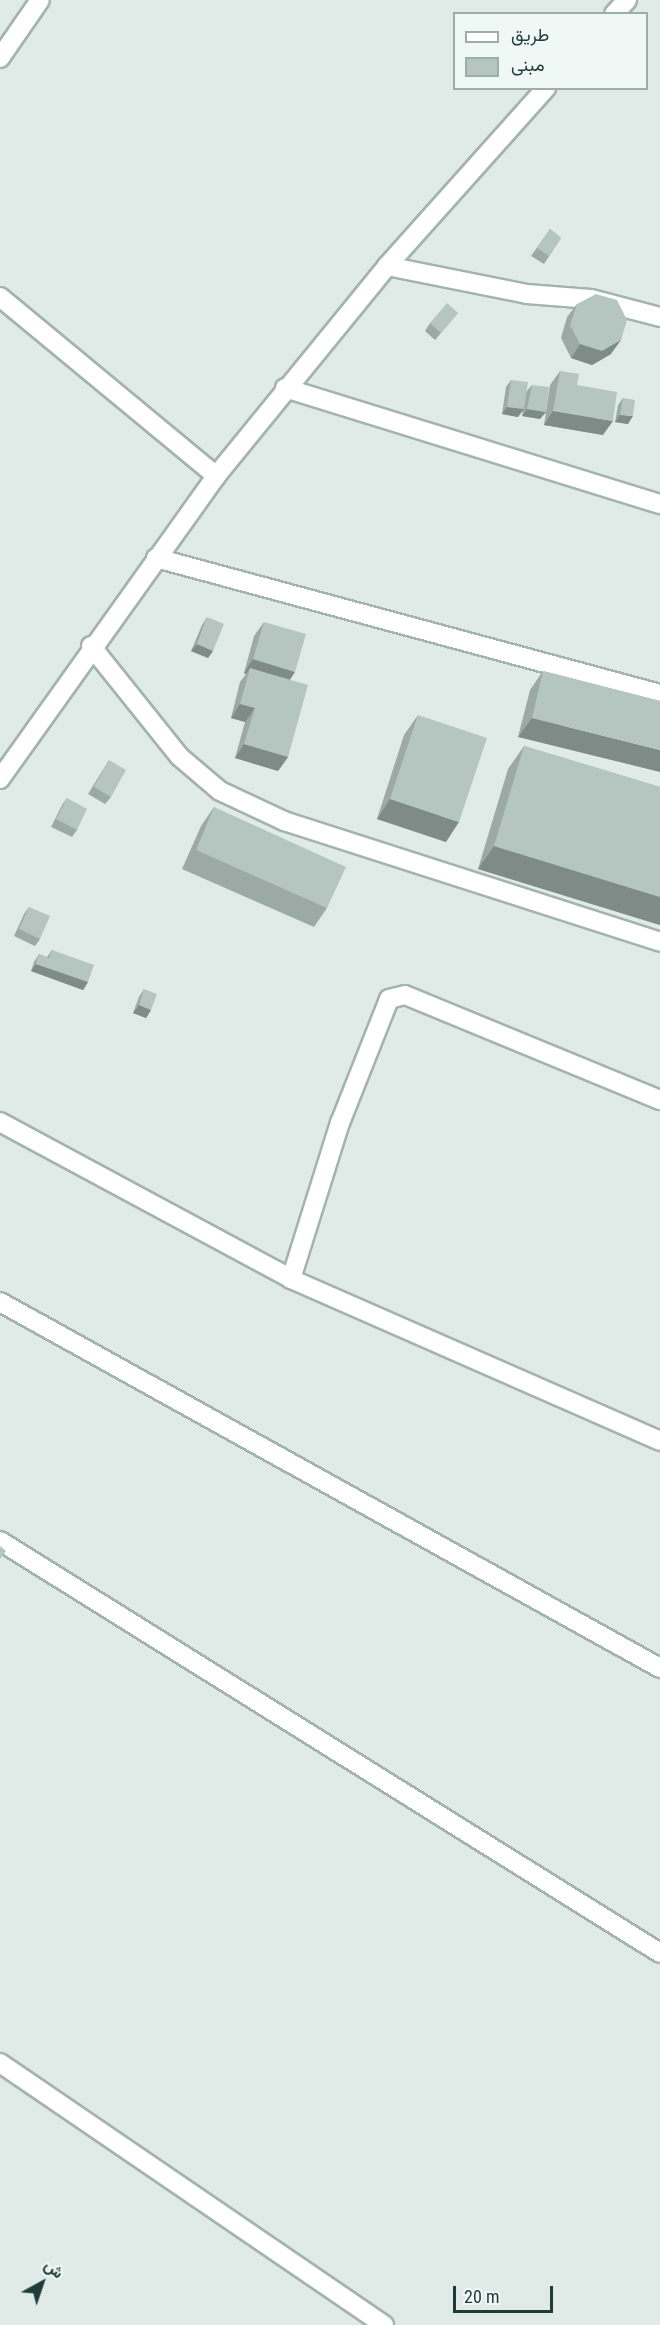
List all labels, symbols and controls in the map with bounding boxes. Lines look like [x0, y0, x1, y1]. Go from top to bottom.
legend [453, 12, 648, 90]
text: طريق [511, 24, 549, 45]
text: مبنى [511, 54, 545, 75]
north arrow [12, 2253, 72, 2313]
text: ش [40, 2255, 67, 2282]
scale bar [456, 2274, 556, 2312]
text: 20 m [464, 2286, 499, 2307]

